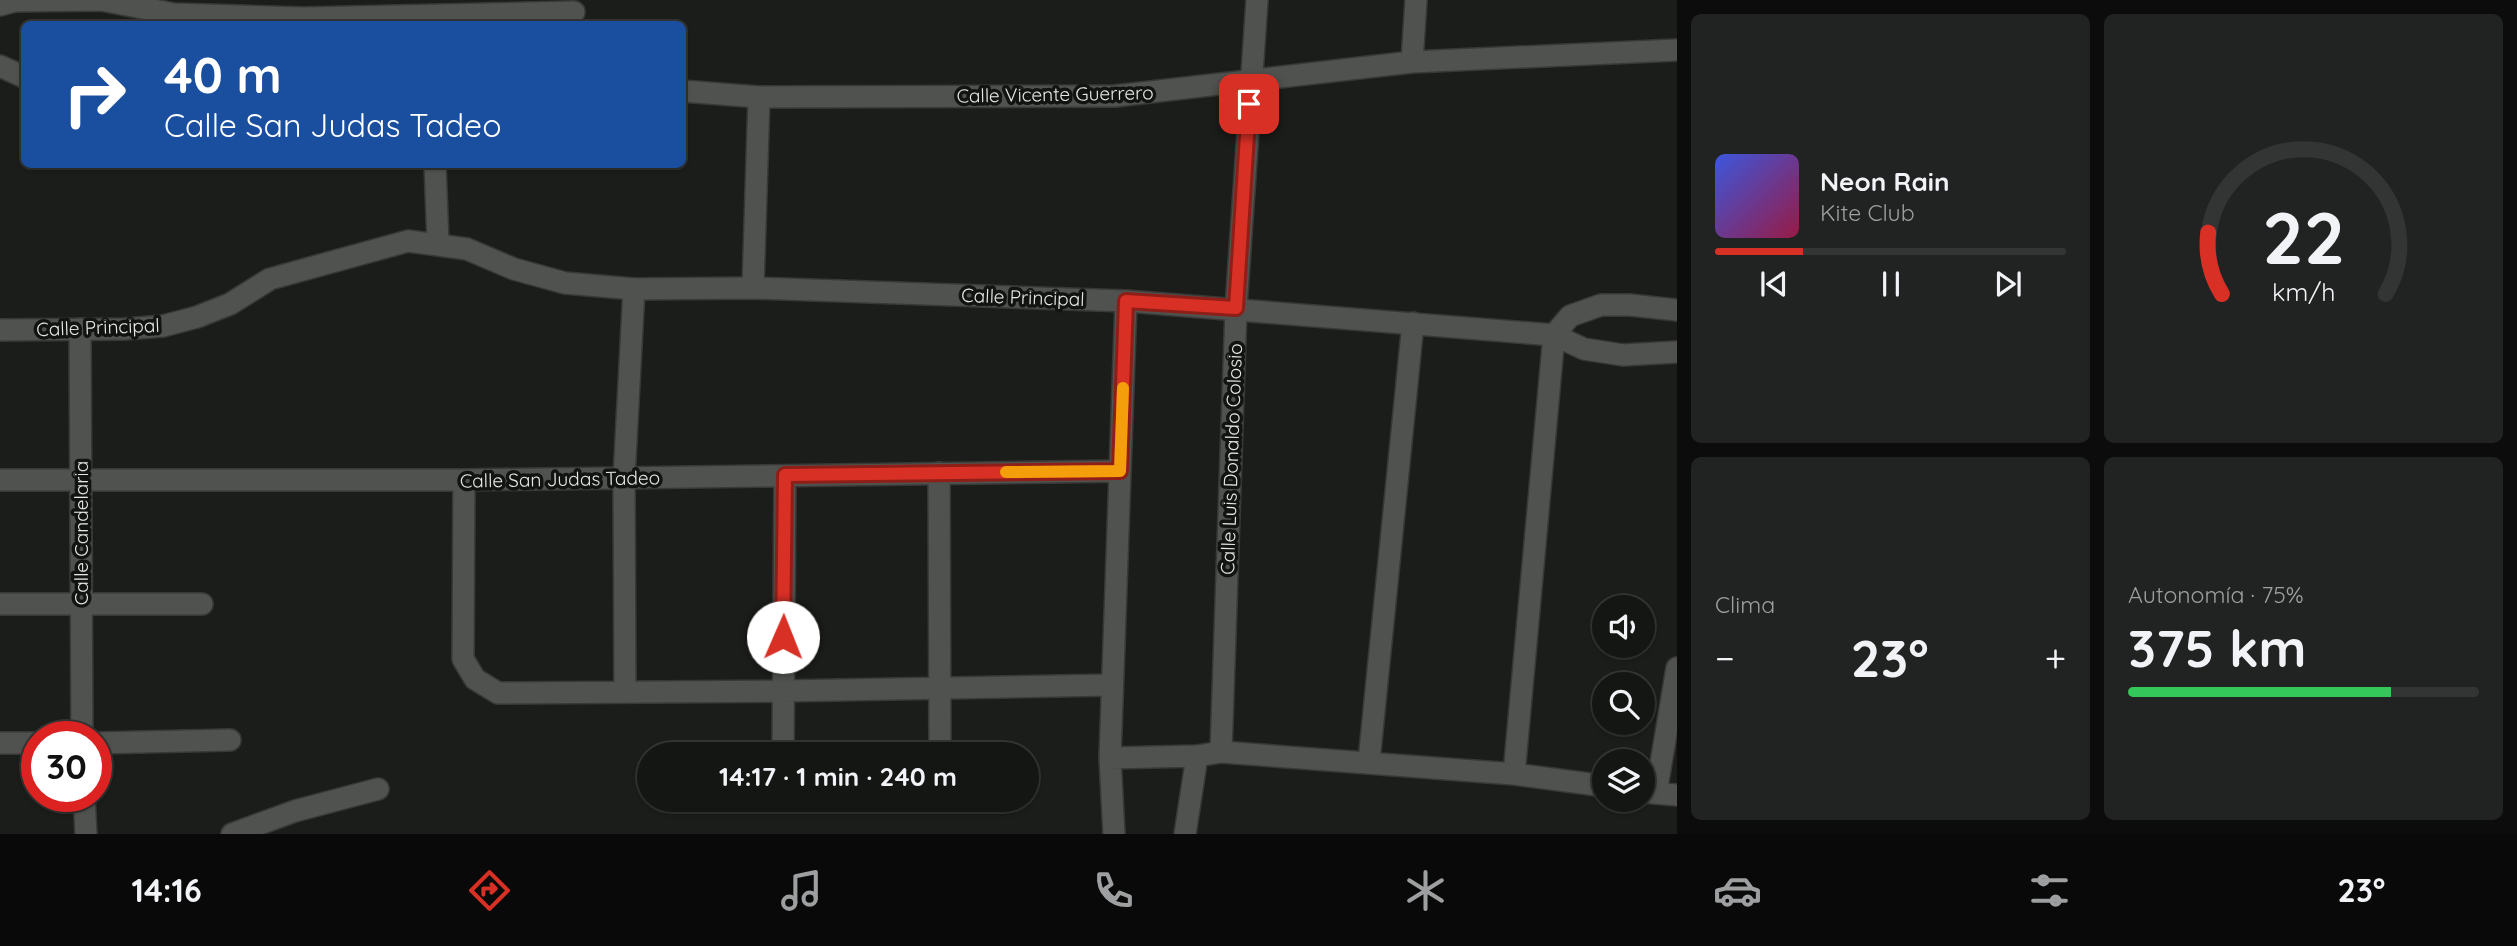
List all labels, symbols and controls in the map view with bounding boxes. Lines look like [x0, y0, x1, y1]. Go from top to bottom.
text: 40 m [164, 44, 282, 105]
icon: right [49, 49, 140, 140]
pin [1219, 74, 1279, 134]
street label: Calle Vicente Guerrero [956, 80, 1154, 108]
icon: arrive [1230, 85, 1268, 123]
text: Calle San Judas Tadeo [164, 105, 501, 145]
text: Neon Rain [1820, 165, 1949, 198]
text: 22 [2262, 192, 2345, 283]
text: Kite Club [1820, 198, 1915, 227]
icon: previous [1755, 265, 1793, 303]
icon: pause [1872, 265, 1910, 303]
icon: next [1989, 265, 2027, 303]
text: km/h [2272, 276, 2335, 307]
street label: Calle Principal [961, 283, 1085, 311]
street label: Calle Principal [36, 313, 160, 341]
street label: Calle Luis Donaldo Colosio [1215, 343, 1247, 575]
street label: Calle Candelaria [69, 461, 93, 605]
street label: Calle San Judas Tadeo [460, 465, 660, 493]
text: Autonomía · 75% [2128, 580, 2304, 609]
text: Clima [1715, 590, 1775, 619]
map controls [1592, 595, 1655, 812]
button: sound [1592, 595, 1655, 658]
position arrow [746, 600, 820, 674]
text: 375 km [2128, 615, 2307, 680]
text: 23° [1851, 625, 1929, 690]
text: − [1715, 634, 1735, 682]
text: + [2045, 634, 2066, 682]
button: search [1592, 672, 1655, 735]
speed limit sign: 30 [21, 721, 112, 812]
button: layers [1592, 749, 1655, 812]
text: 14:17 · 1 min · 240 m [719, 760, 957, 793]
icon: directions [465, 866, 514, 915]
icon: music [777, 866, 826, 915]
icon: phone [1089, 866, 1138, 915]
icon: climate [1401, 866, 1450, 915]
icon: car [1713, 866, 1762, 915]
icon: filters [2025, 866, 2074, 915]
text: 14:16 [132, 870, 202, 910]
text: 23° [2337, 870, 2385, 910]

